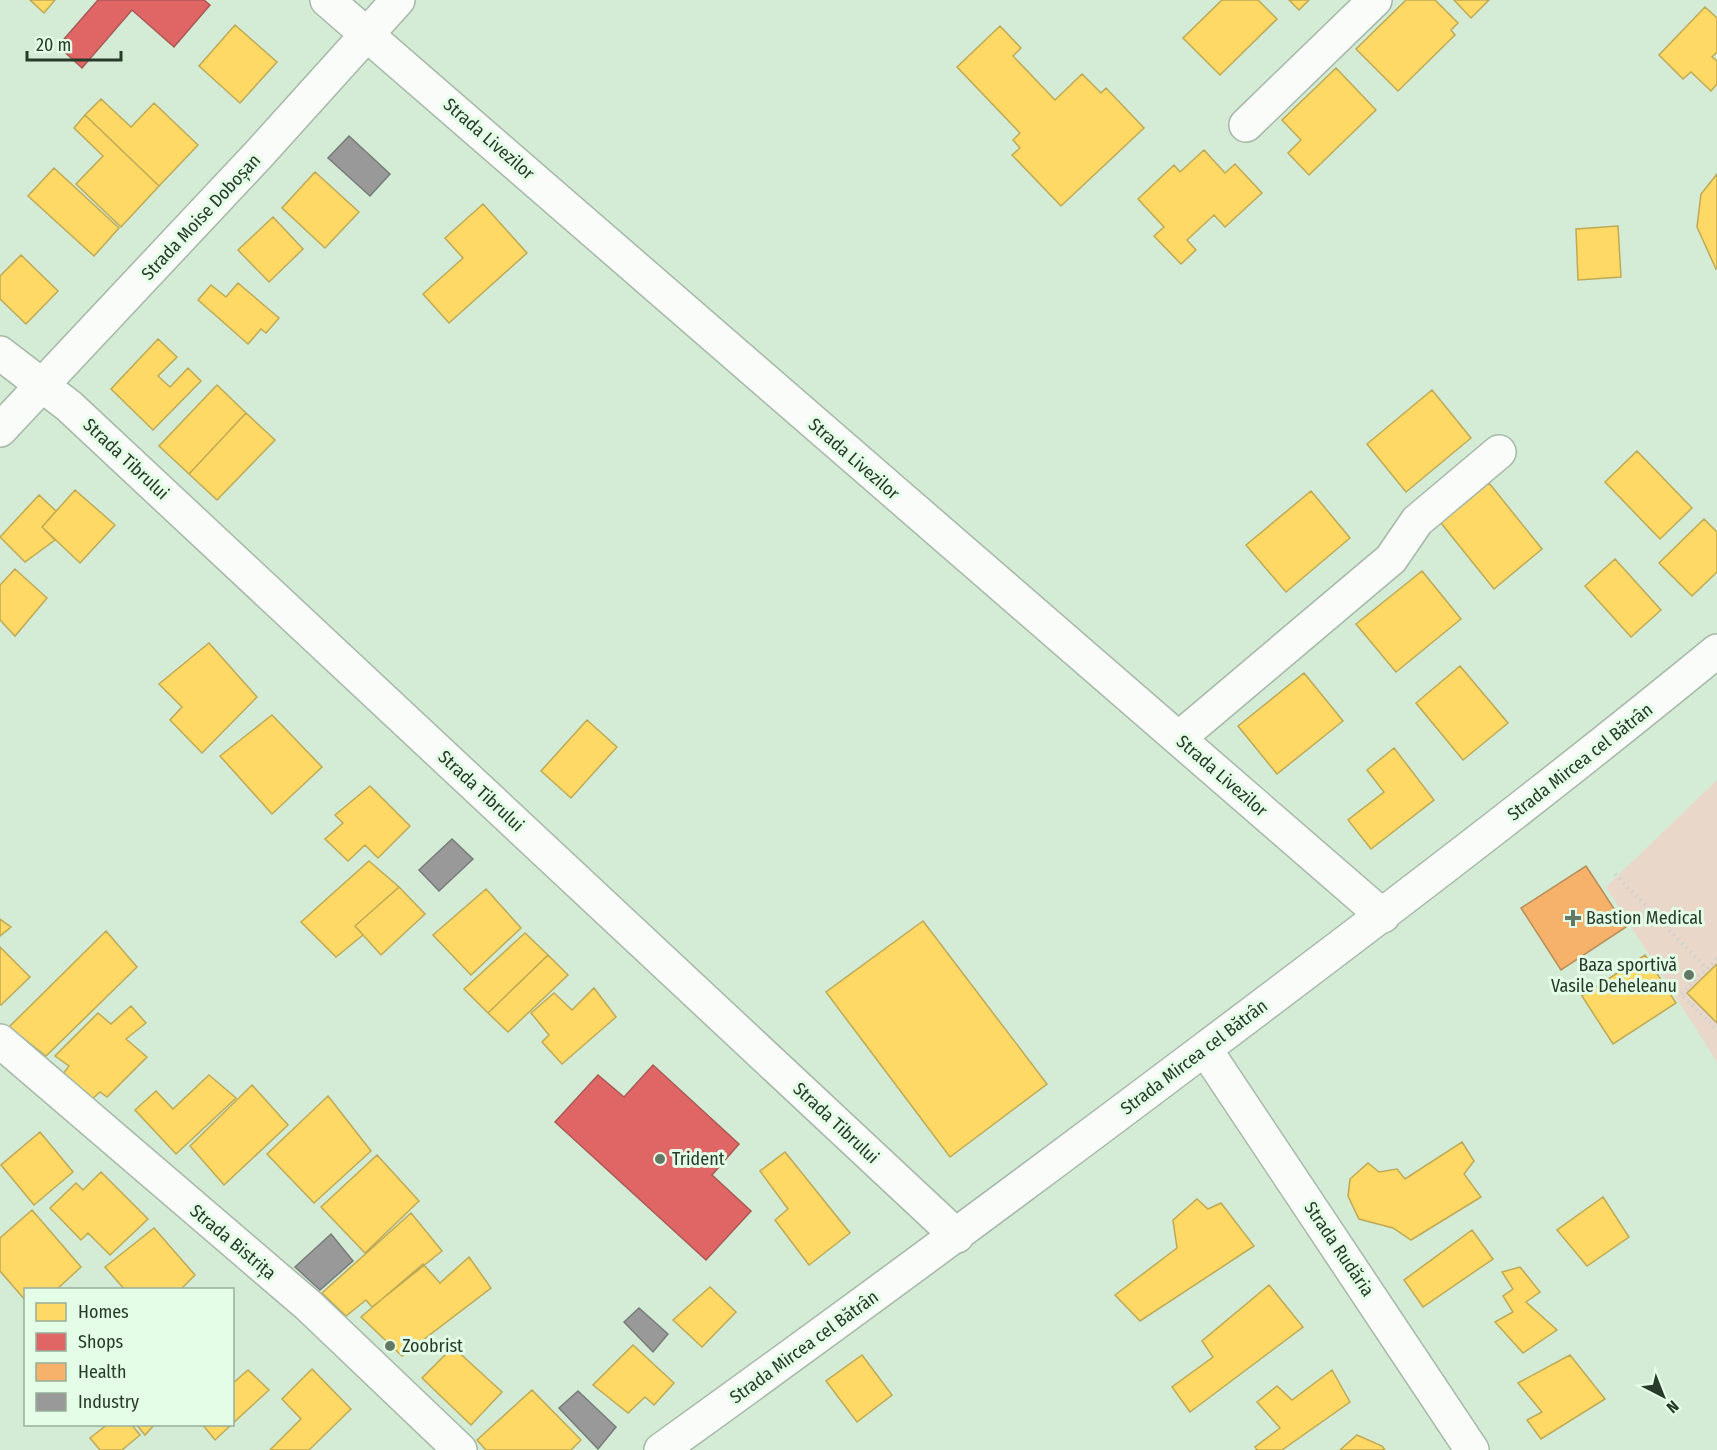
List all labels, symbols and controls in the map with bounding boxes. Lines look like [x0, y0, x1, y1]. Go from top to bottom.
scale bar [27, 24, 122, 62]
text: 20 m [36, 34, 71, 56]
street label: Strada Livezilor [439, 94, 540, 185]
street label: Strada Moise Doboșan [137, 149, 265, 285]
street label: Strada Tibrului [79, 414, 173, 504]
street label: Strada Livezilor [804, 414, 905, 505]
street label: Strada Mircea cel Bătrân [1503, 698, 1657, 826]
street label: Strada Livezilor [1172, 731, 1273, 822]
street label: Strada Tibrului [434, 746, 528, 836]
place label: Bastion Medical [1586, 907, 1703, 929]
marker: Bastion Medical [1564, 909, 1582, 927]
place label: Baza sportivă Vasile Deheleanu [1551, 954, 1677, 997]
marker: Baza sportivă Vasile Deheleanu [1682, 968, 1696, 982]
street label: Strada Mircea cel Bătrân [1116, 995, 1272, 1119]
street label: Strada Tibrului [789, 1078, 883, 1168]
place label: Trident [672, 1148, 725, 1170]
marker: Trident [653, 1152, 667, 1166]
street label: Strada Rudăria [1299, 1198, 1379, 1301]
street label: Strada Bistrița [186, 1200, 281, 1284]
street label: Strada Mircea cel Bătrân [725, 1286, 883, 1408]
legend [24, 1288, 234, 1426]
text: Homes [78, 1301, 129, 1323]
text: Shops [78, 1331, 123, 1353]
place label: Zoobrist [402, 1335, 463, 1357]
marker: Zoobrist [383, 1339, 397, 1353]
text: Health [78, 1361, 126, 1383]
north arrow [1633, 1366, 1693, 1426]
text: Industry [78, 1391, 139, 1413]
text: N [1663, 1397, 1683, 1417]

